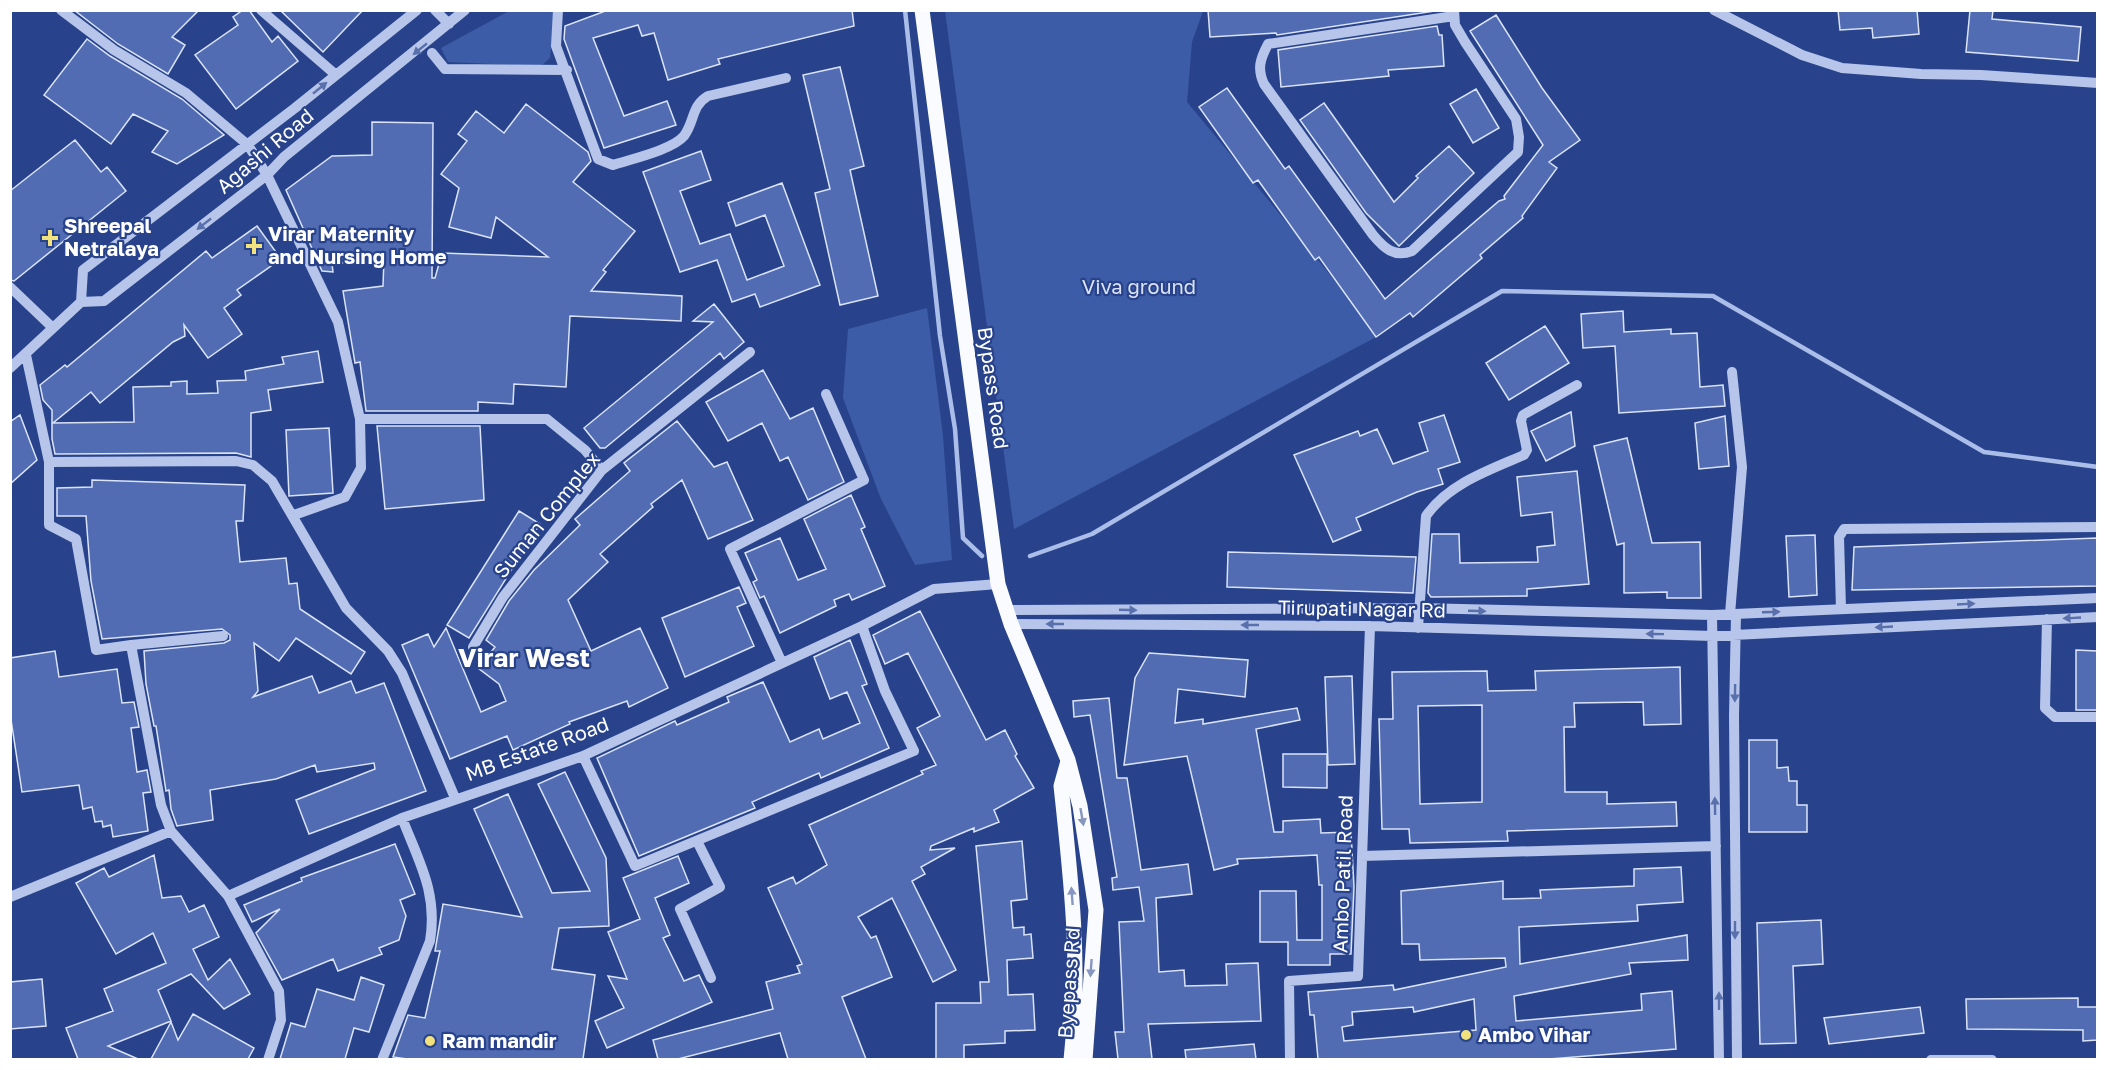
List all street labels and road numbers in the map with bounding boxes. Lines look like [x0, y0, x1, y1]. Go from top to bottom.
street label: Agashi Road [211, 103, 318, 198]
street label: Bypass Road [974, 325, 1014, 451]
street label: Suman Complex [488, 447, 604, 582]
street label: Tirupati Nagar Rd [1278, 595, 1446, 621]
street label: MB Estate Road [462, 711, 612, 785]
street label: Ambo Patil Road [1327, 795, 1357, 953]
street label: Byepass Rd [1052, 927, 1084, 1039]

